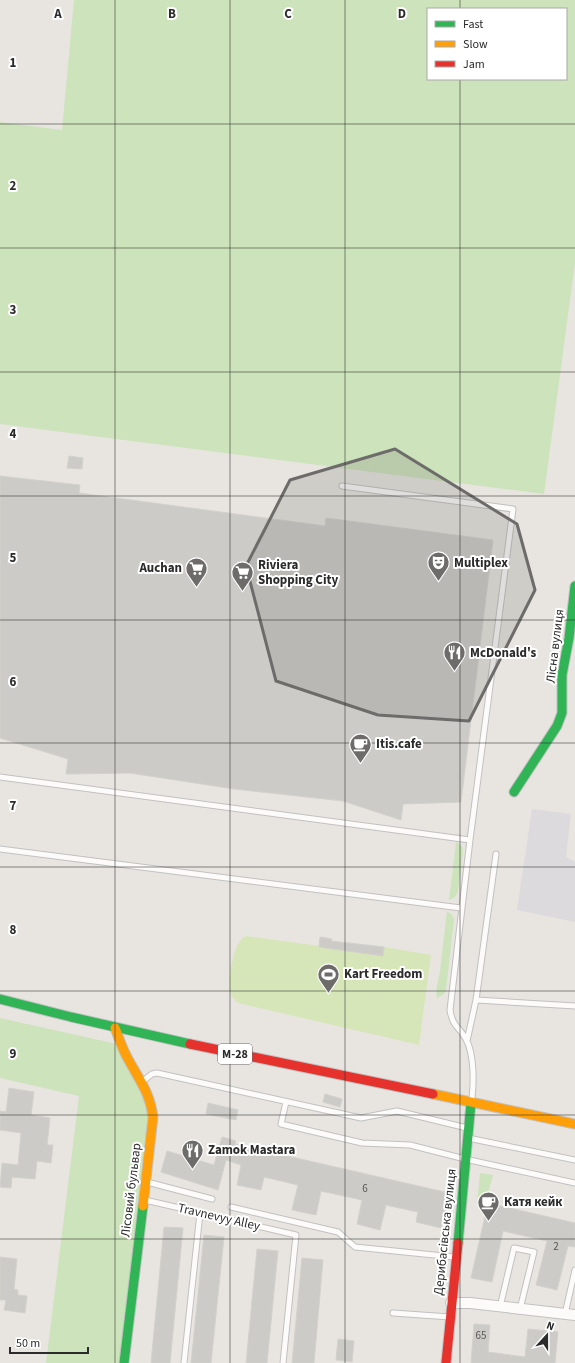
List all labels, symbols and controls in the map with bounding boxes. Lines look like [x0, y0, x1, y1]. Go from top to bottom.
text: A [53, 5, 62, 23]
text: B [168, 5, 176, 23]
text: C [284, 5, 292, 23]
text: D [398, 5, 406, 23]
legend [427, 8, 567, 80]
text: Fast [463, 16, 483, 33]
text: Slow [463, 36, 488, 53]
text: 1 [10, 54, 17, 72]
text: Jam [463, 56, 485, 73]
text: 2 [10, 177, 17, 195]
text: 3 [10, 301, 17, 319]
text: 4 [10, 425, 17, 443]
text: 5 [10, 549, 17, 567]
theatre icon: Multiplex [425, 550, 451, 583]
place label: Multiplex [454, 554, 508, 572]
supermarket icon: Auchan [184, 555, 210, 588]
place label: Riviera Shopping City [258, 556, 338, 589]
place label: Auchan [138, 559, 182, 577]
supermarket icon: Riviera Shopping City [230, 559, 256, 592]
street label: Лісна вулиця [542, 608, 568, 684]
restaurant icon: McDonald's [441, 640, 467, 673]
place label: McDonald's [470, 644, 537, 662]
text: 6 [10, 673, 17, 691]
cafe icon: Itis.cafe [348, 731, 374, 764]
place label: Itis.cafe [376, 735, 422, 753]
text: 7 [10, 797, 17, 815]
text: 8 [10, 921, 17, 939]
sports icon: Kart Freedom [315, 961, 341, 994]
place label: Kart Freedom [344, 965, 422, 983]
road number: М-28 [218, 1044, 252, 1064]
text: 9 [10, 1045, 17, 1063]
restaurant icon: Zamok Mastara [179, 1137, 205, 1170]
place label: Zamok Mastara [208, 1141, 295, 1159]
street label: Лісовий бульвар [116, 1142, 146, 1238]
street label: Дерибасівська вулиця [429, 1168, 461, 1296]
house number: 6 [362, 1181, 368, 1196]
cafe icon: Катя кейк [475, 1189, 501, 1222]
place label: Катя кейк [504, 1193, 563, 1211]
street label: Travnevyy Alley [176, 1199, 262, 1235]
house number: 2 [553, 1239, 559, 1254]
north arrow [527, 1315, 567, 1355]
text: N [544, 1318, 557, 1334]
house number: 65 [476, 1328, 486, 1343]
scale bar [10, 1329, 88, 1355]
text: 50 m [16, 1335, 40, 1352]

